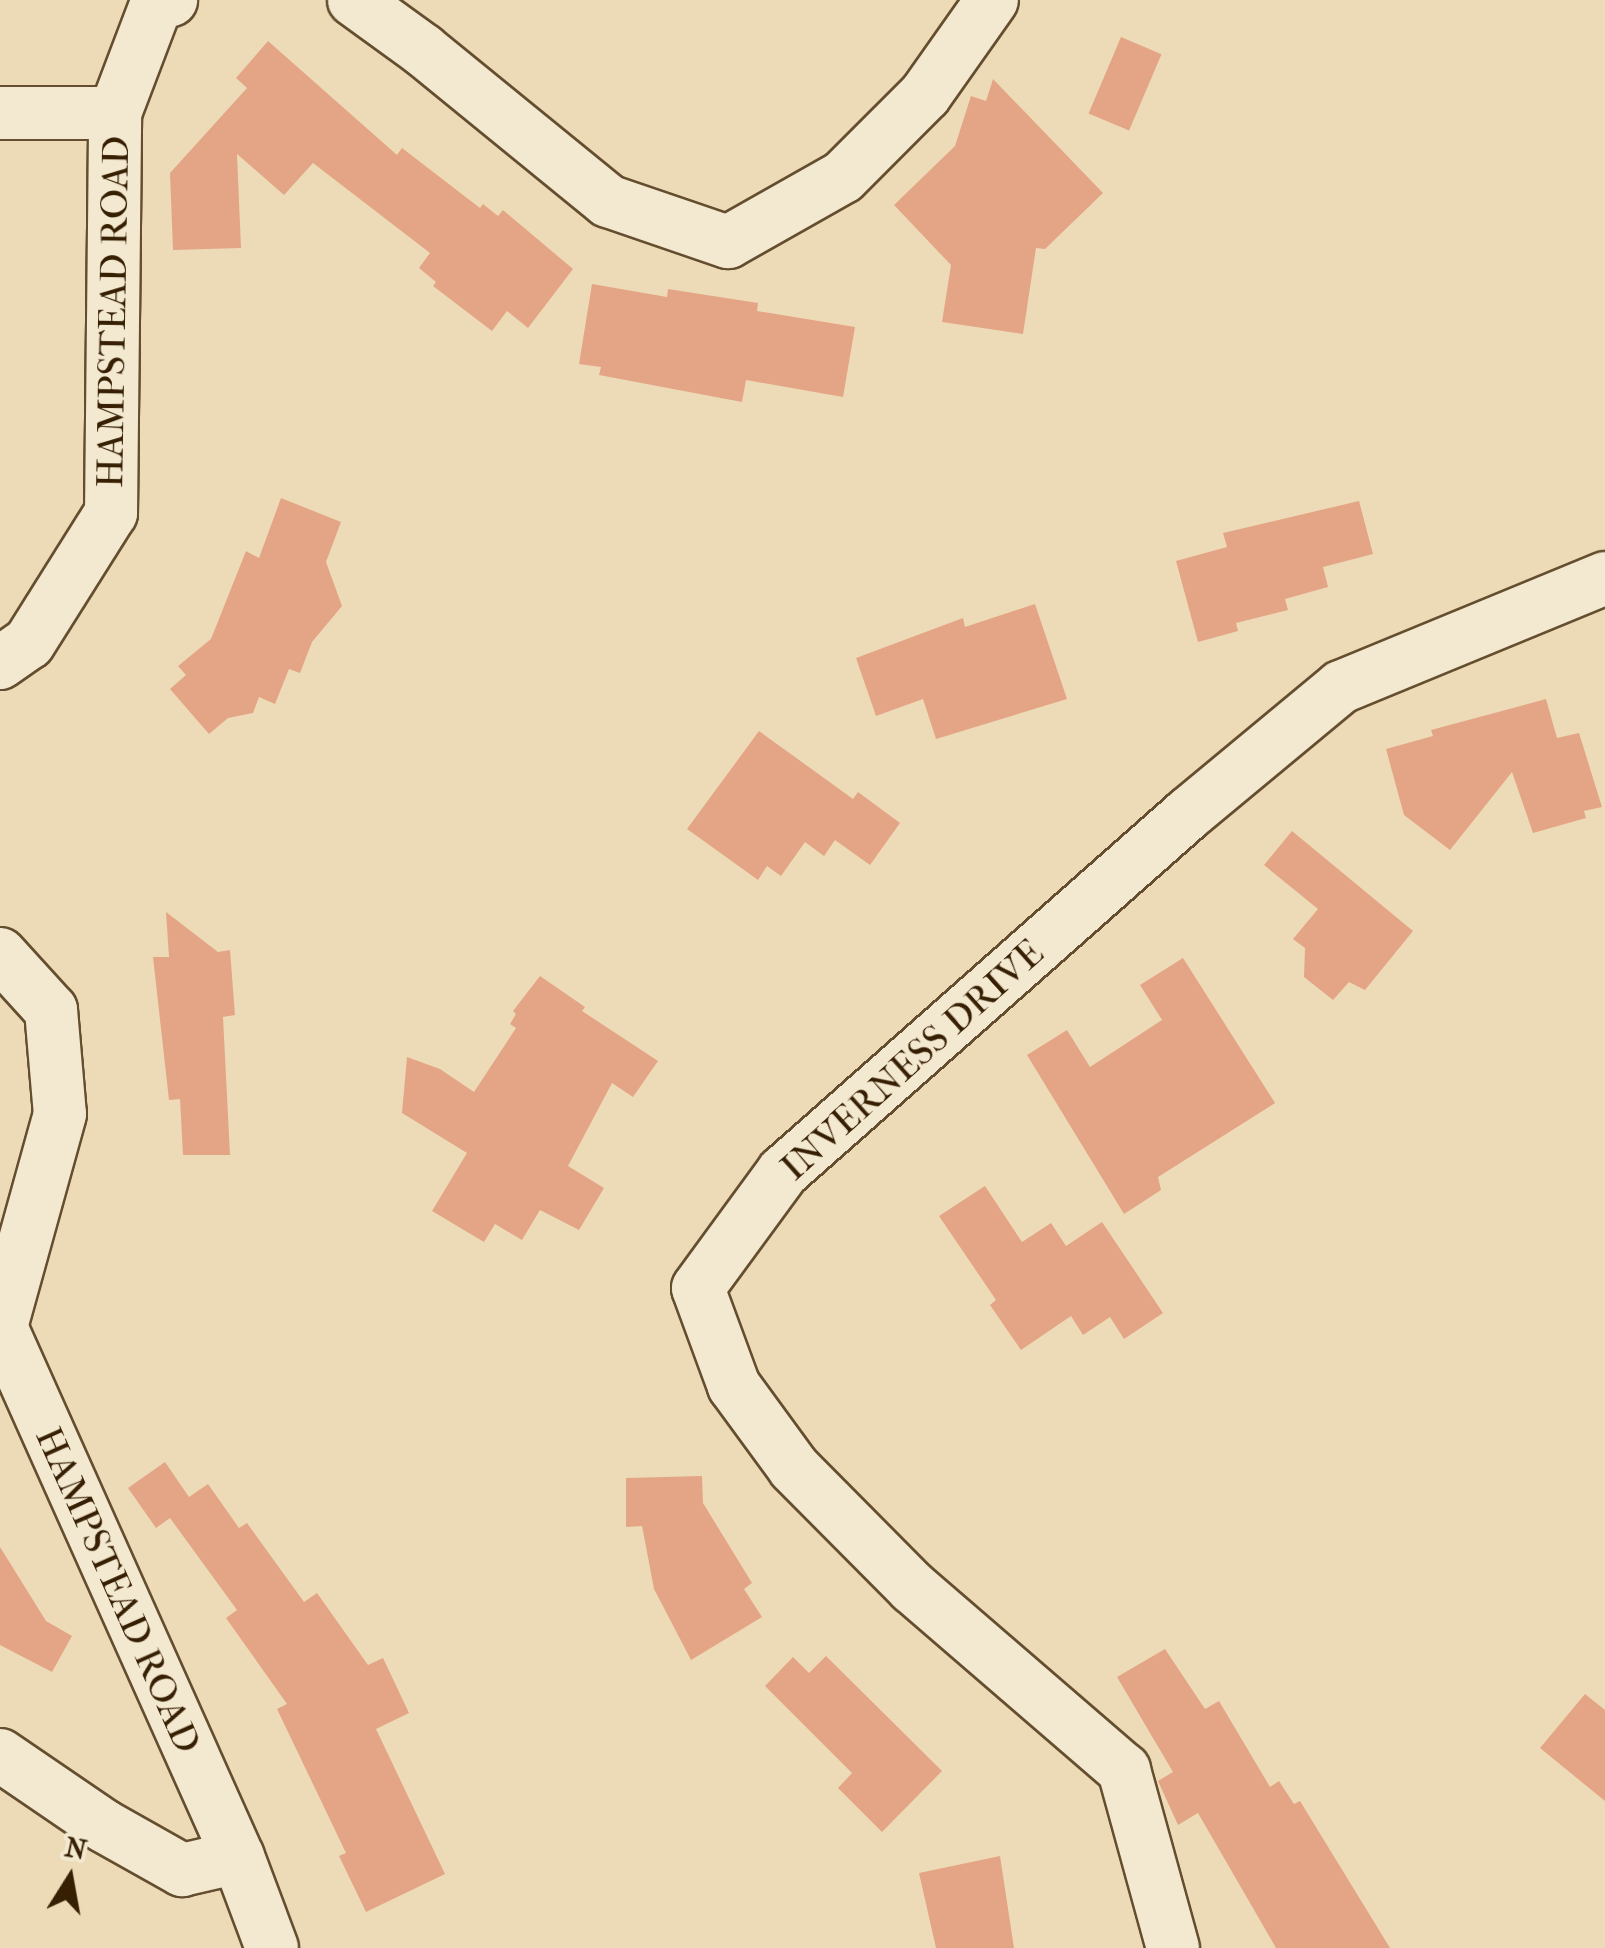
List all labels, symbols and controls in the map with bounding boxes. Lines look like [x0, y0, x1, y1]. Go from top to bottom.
street label: HAMPSTEAD ROAD [87, 136, 139, 488]
street label: INVERNESS DRIVE [771, 930, 1053, 1190]
street label: HAMPSTEAD ROAD [26, 1420, 210, 1760]
north arrow [20, 1828, 120, 1928]
text: N [62, 1830, 89, 1866]

